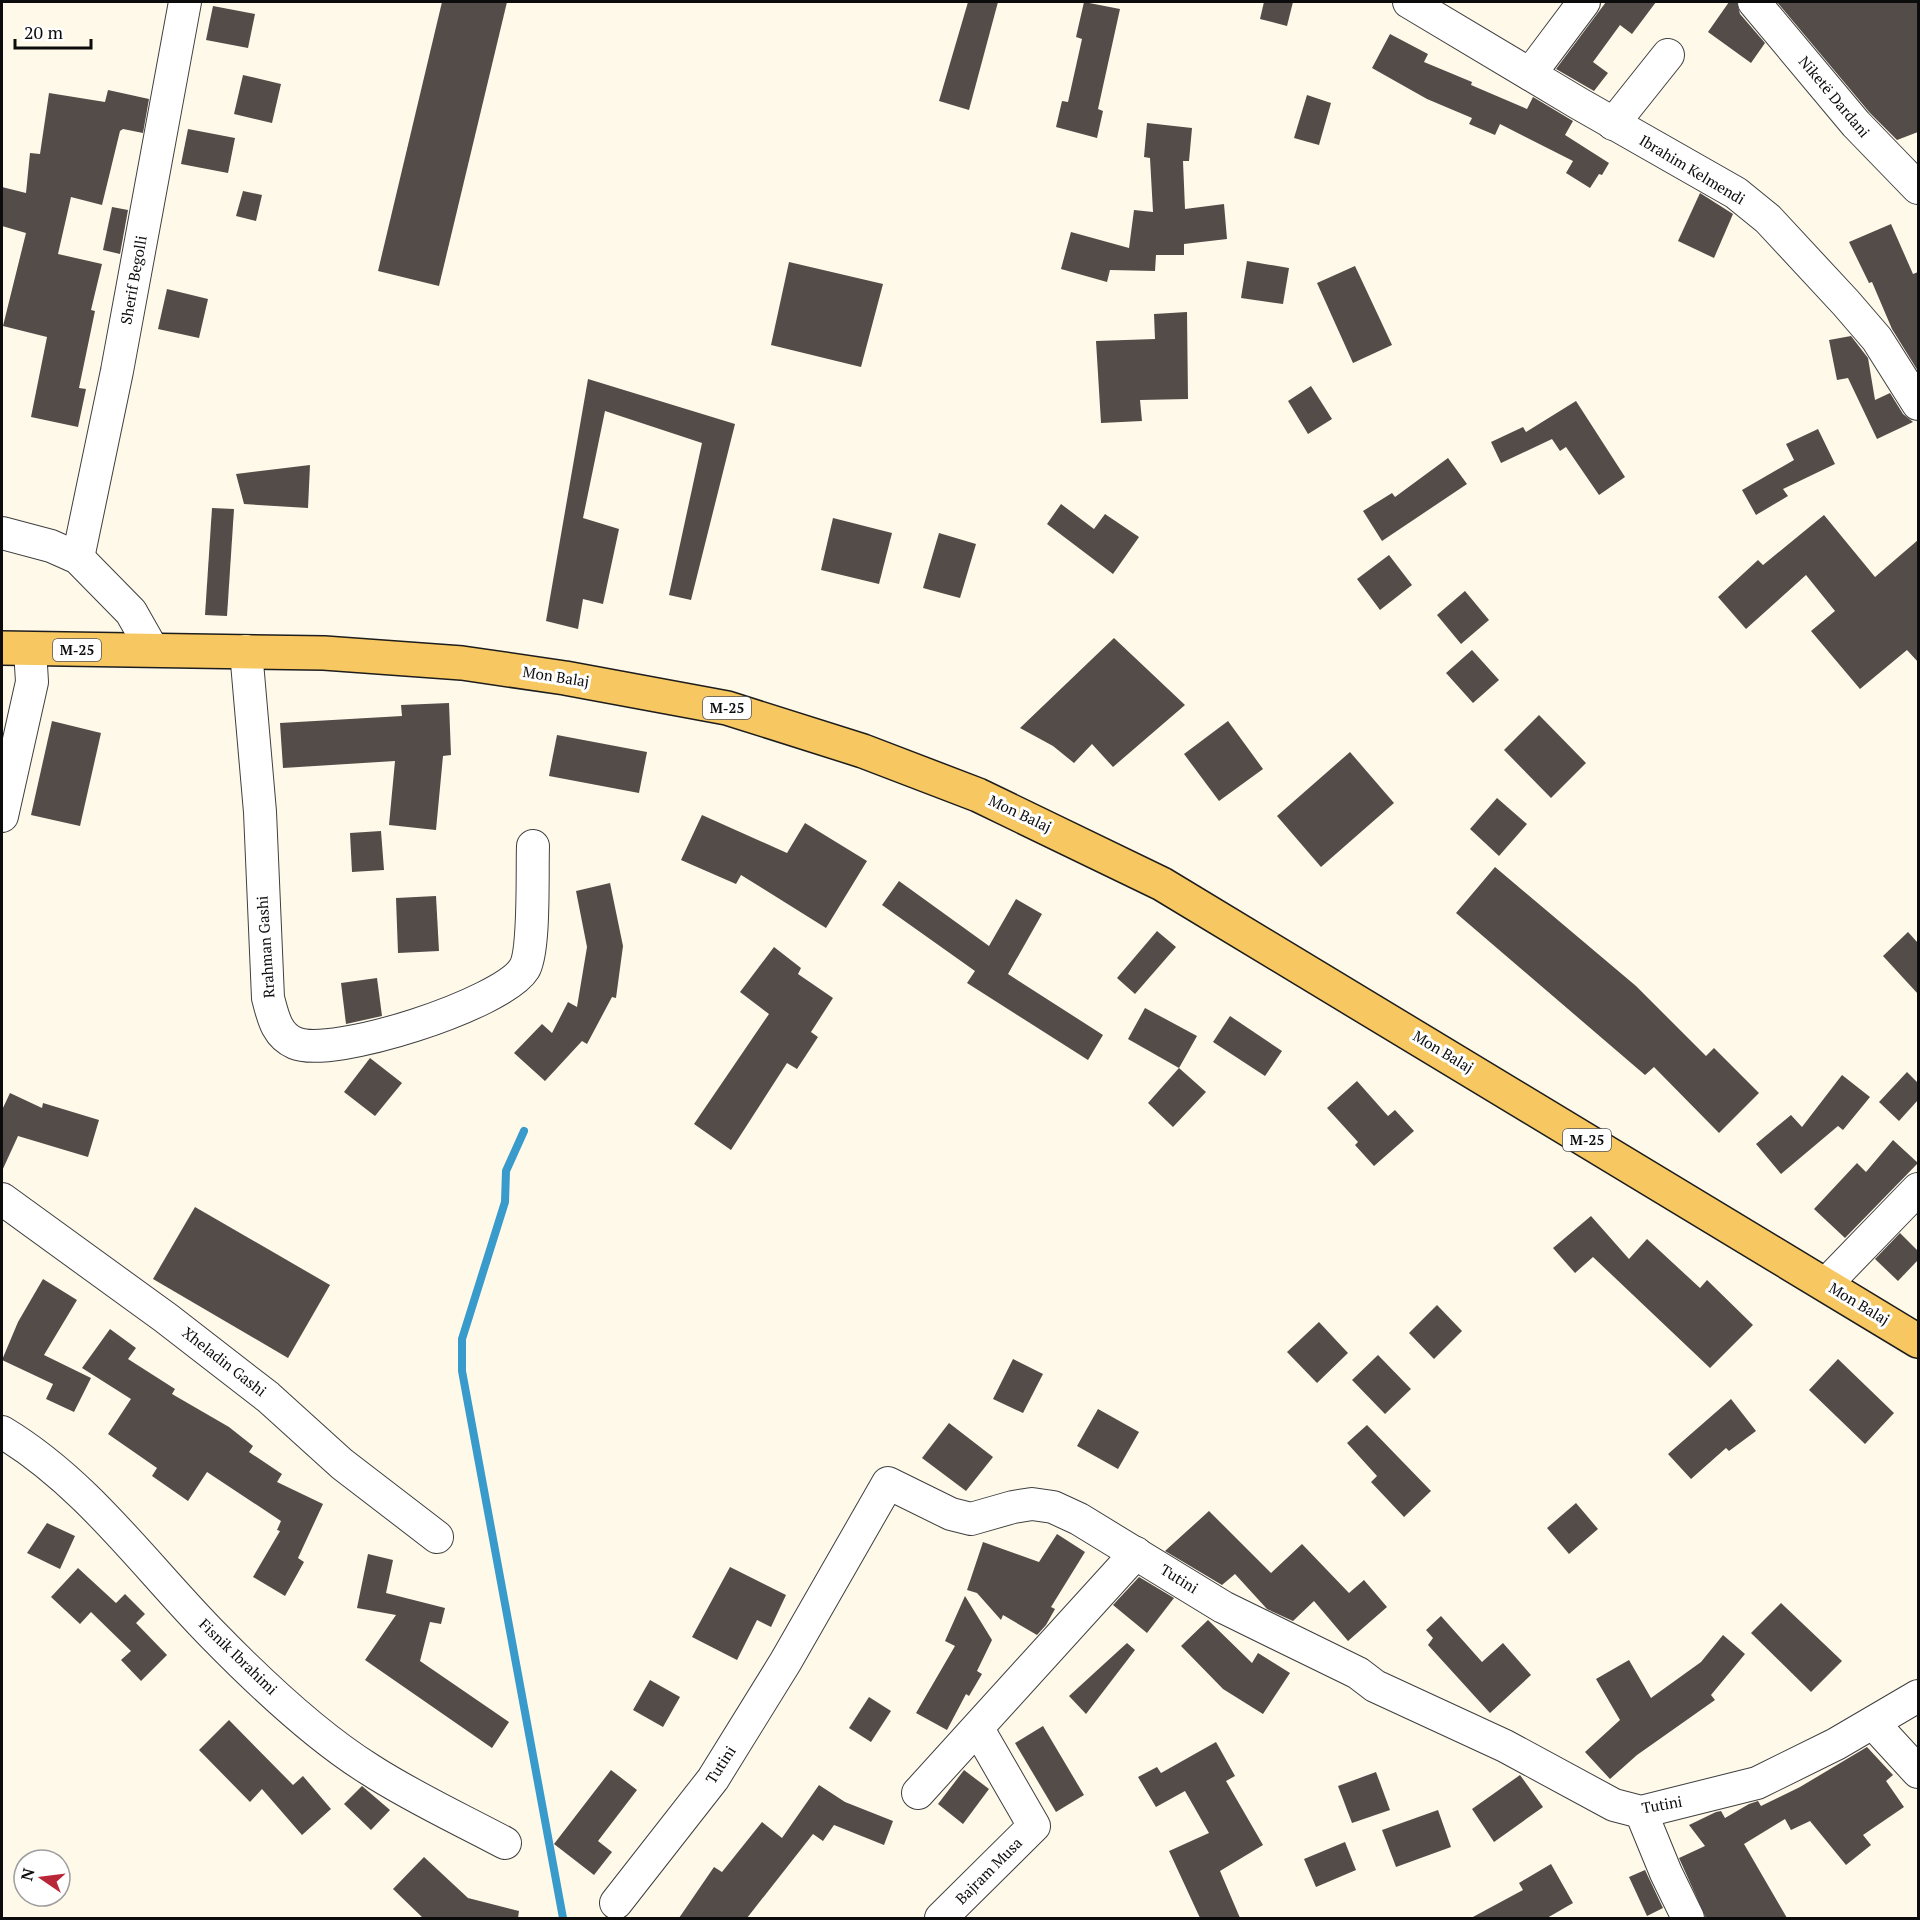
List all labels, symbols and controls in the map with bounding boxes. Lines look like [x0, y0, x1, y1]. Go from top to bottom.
scale bar [15, 12, 92, 50]
text: 20 m [24, 20, 64, 44]
street label: Niketë Dardani [1795, 51, 1875, 141]
street label: Ibrahim Kelmendi [1636, 130, 1749, 209]
street label: Sherif Begolli [115, 234, 151, 326]
road number: M-25 [53, 639, 101, 661]
street label: Mon Balaj [521, 661, 591, 691]
road number: M-25 [703, 697, 751, 719]
street label: Mon Balaj [986, 790, 1055, 836]
street label: Rrahman Gashi [251, 895, 279, 999]
street label: Mon Balaj [1410, 1025, 1477, 1077]
road number: M-25 [1563, 1129, 1611, 1151]
street label: Mon Balaj [1826, 1277, 1893, 1329]
street label: Xheladin Gashi [178, 1322, 271, 1400]
street label: Tutini [1157, 1559, 1202, 1597]
street label: Fisnik Ibrahimi [195, 1614, 282, 1699]
street label: Tutini [701, 1742, 740, 1787]
street label: Tutini [1640, 1791, 1684, 1817]
street label: Bajram Musa [951, 1832, 1026, 1908]
north arrow [12, 1848, 72, 1908]
text: N [15, 1866, 40, 1883]

